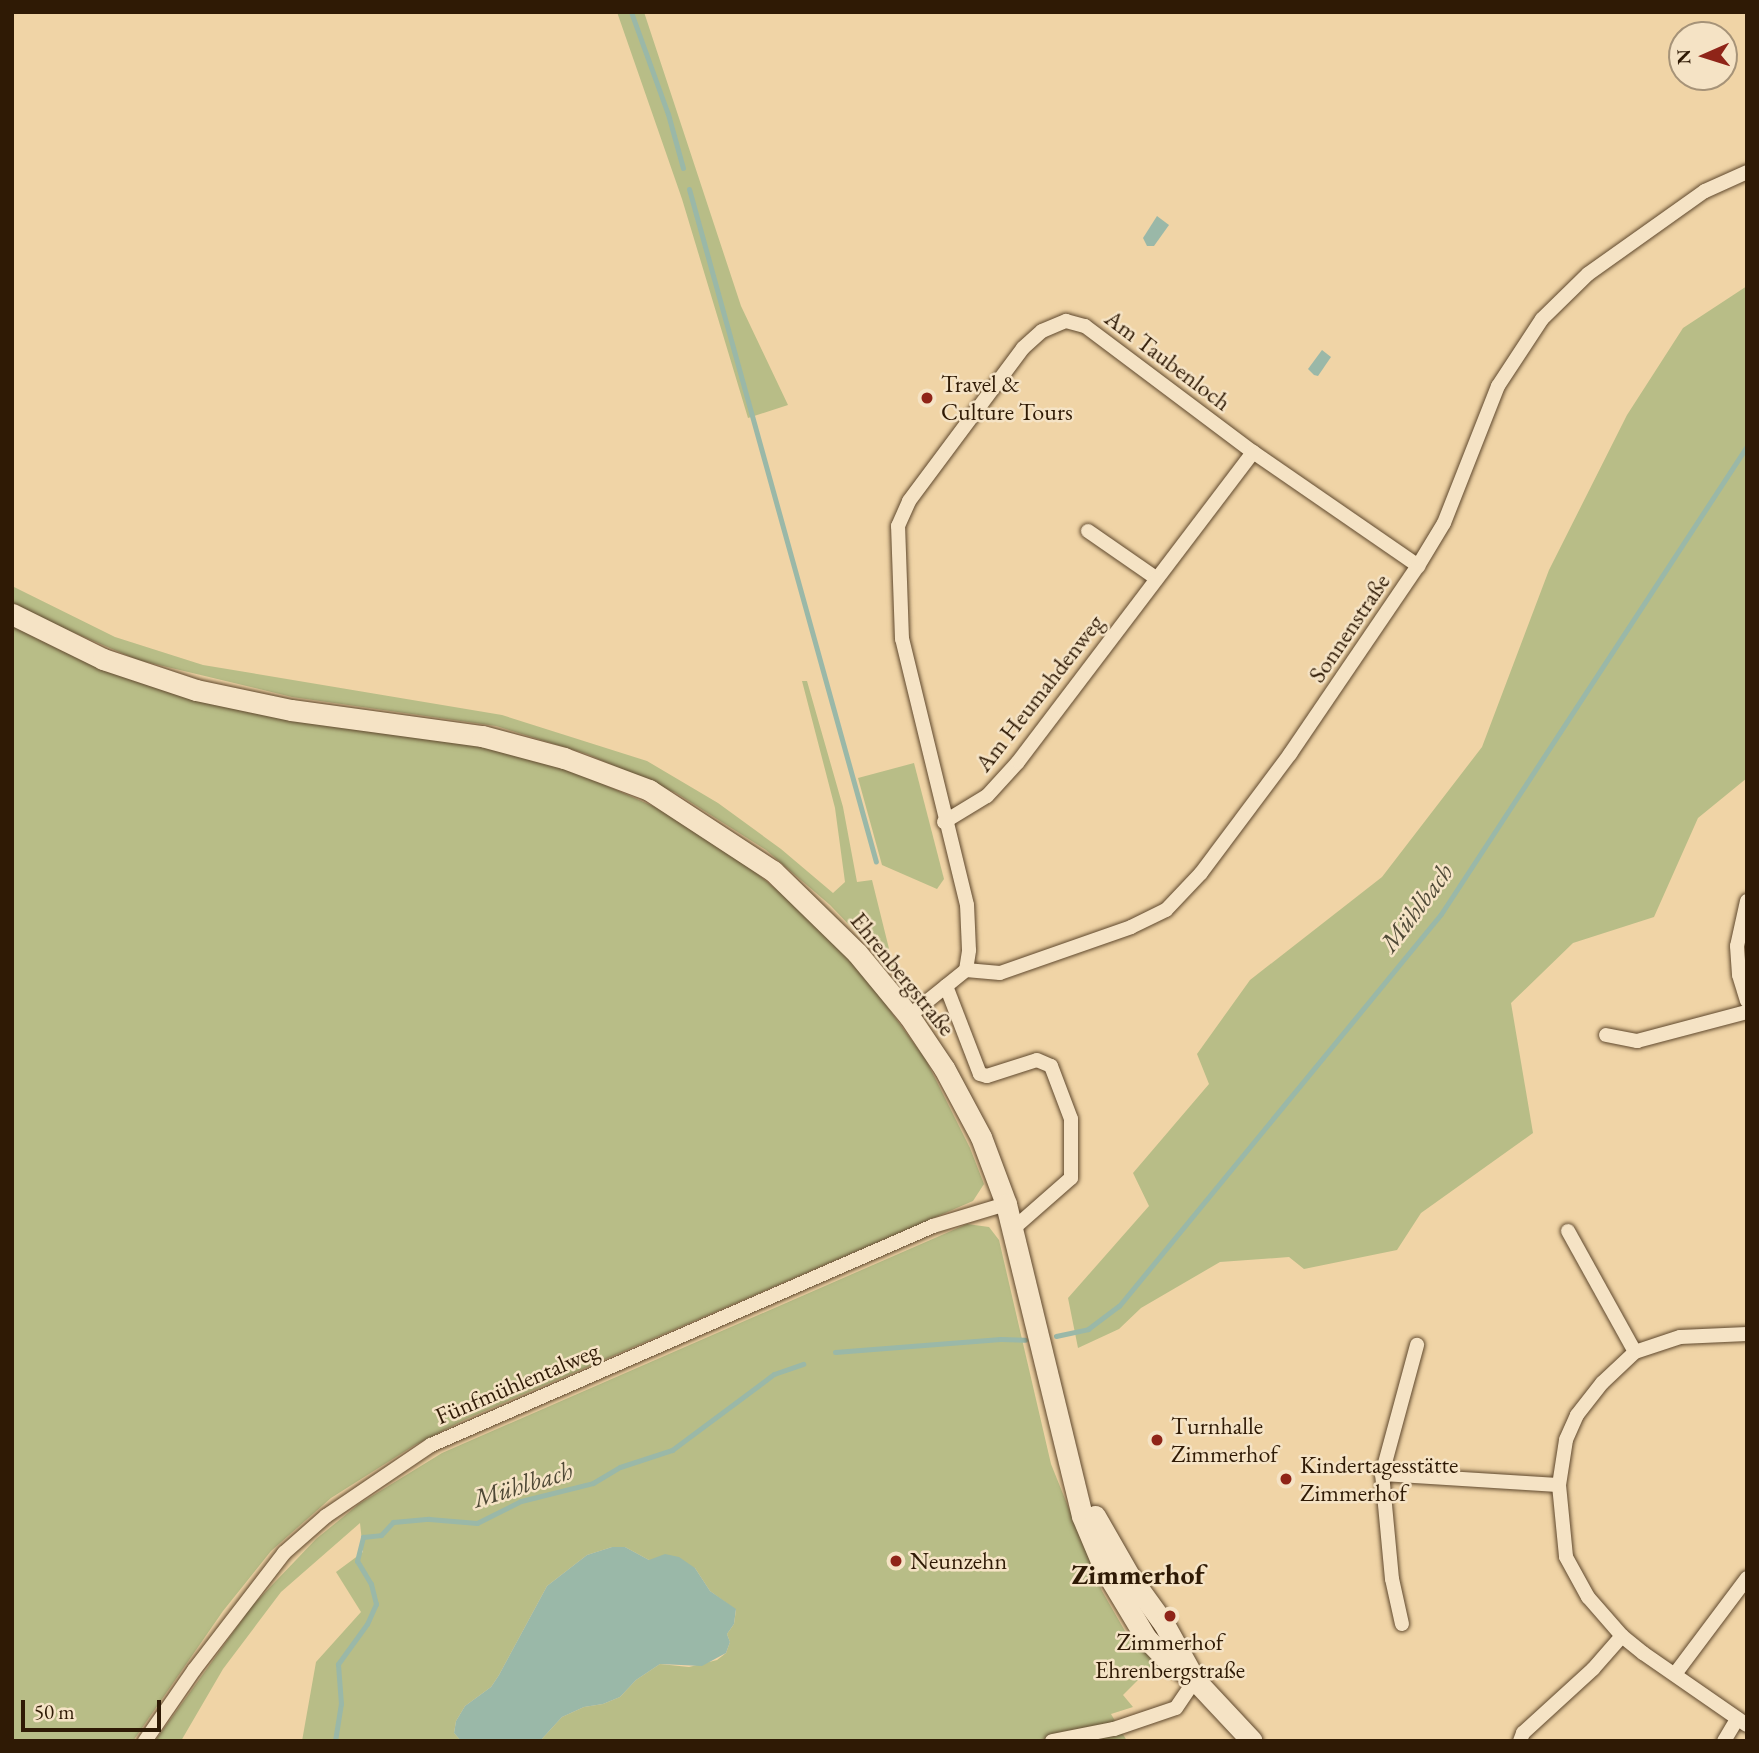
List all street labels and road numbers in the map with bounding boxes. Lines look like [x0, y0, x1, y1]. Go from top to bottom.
street label: Am Taubenloch [1099, 303, 1237, 417]
street label: Sonnenstraße [1302, 568, 1396, 688]
street label: Am Heumahdenweg [969, 609, 1109, 777]
street label: Ehrenbergstraße [844, 906, 962, 1042]
street label: Fünfmühlentalweg [431, 1336, 603, 1430]

